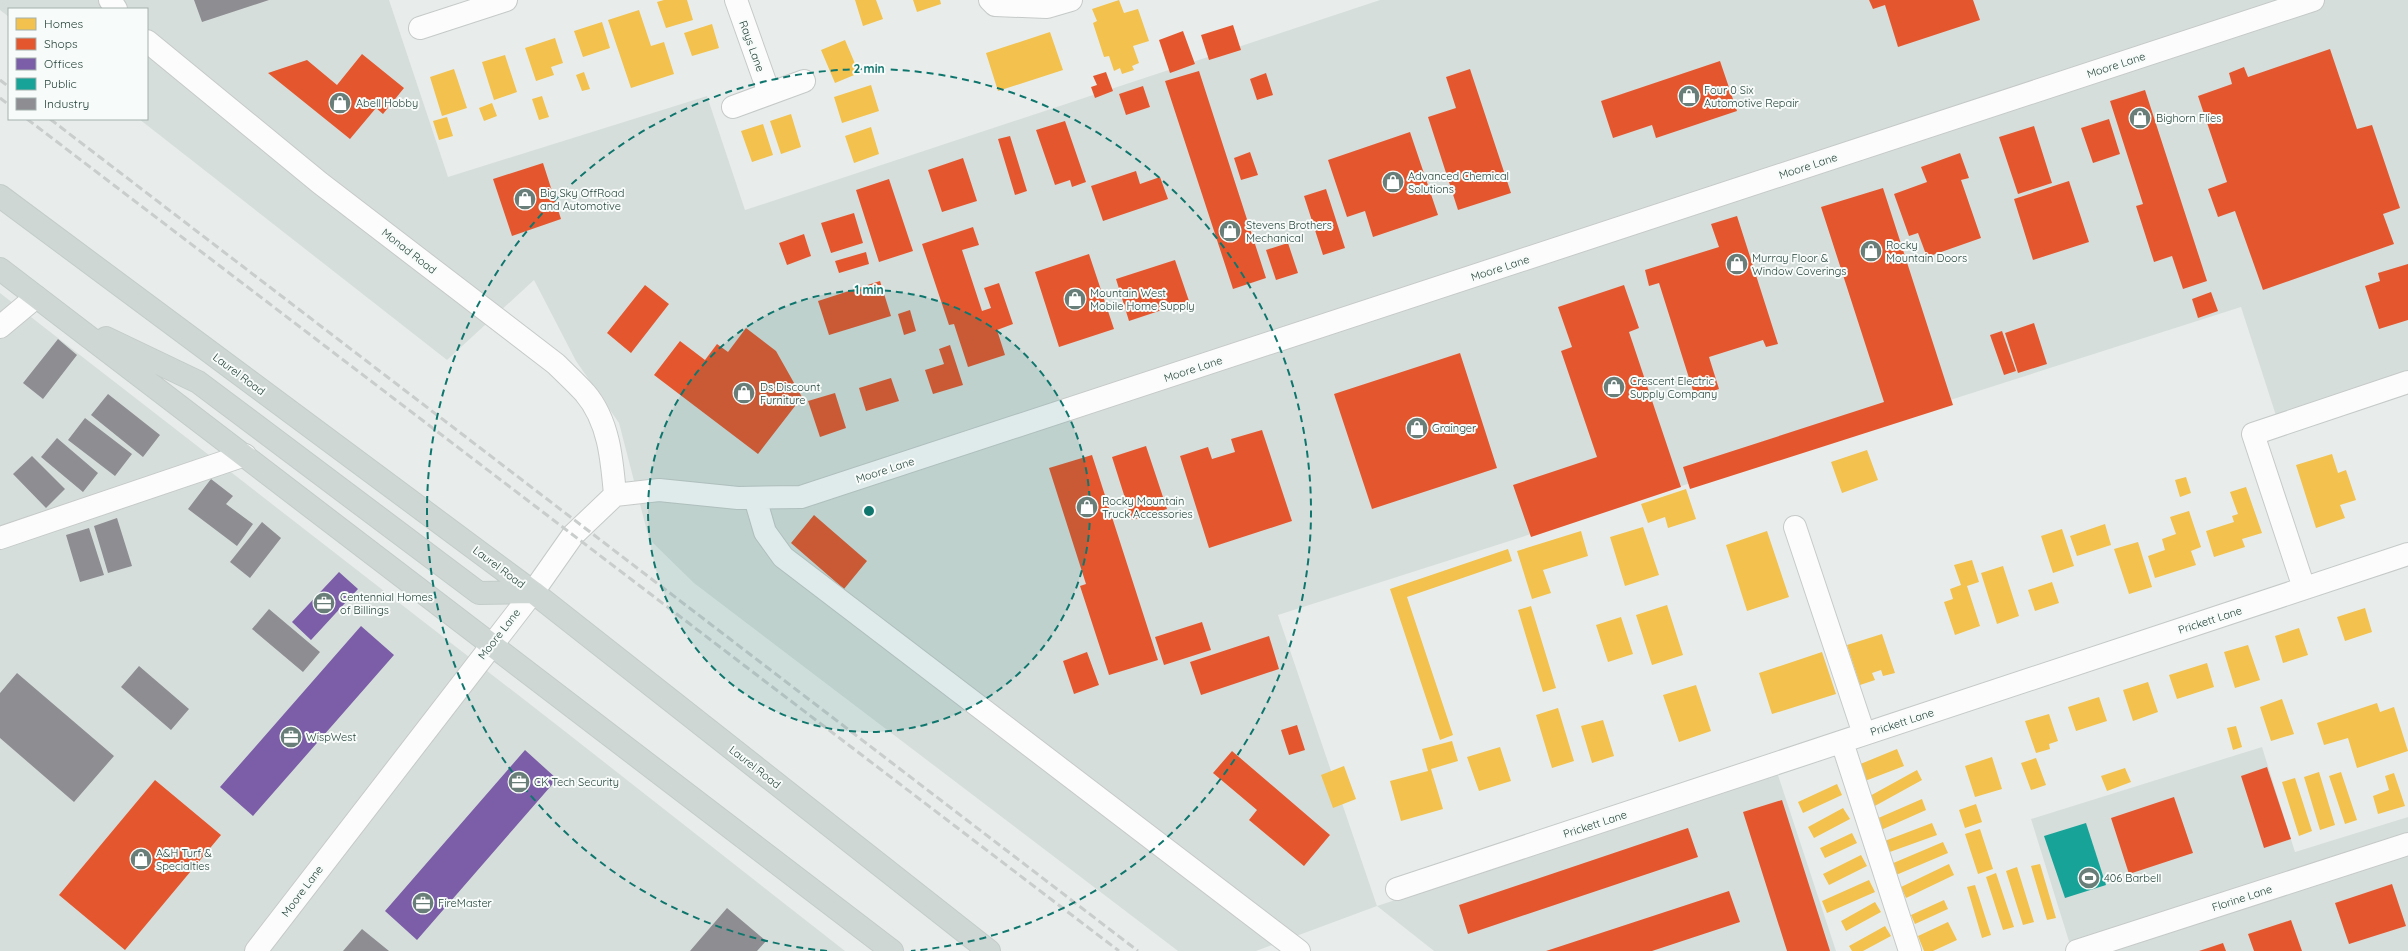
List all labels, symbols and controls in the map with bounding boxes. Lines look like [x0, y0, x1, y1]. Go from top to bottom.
legend [8, 8, 148, 120]
text: Homes [44, 16, 84, 31]
street label: Rays Lane [736, 18, 768, 74]
text: Shops [44, 36, 78, 51]
street label: Moore Lane [2085, 49, 2147, 81]
text: Offices [44, 56, 83, 71]
text: 2 min [853, 61, 885, 76]
text: Public [44, 76, 77, 91]
shop icon: Four 0 Six Automotive Repair [1676, 83, 1702, 109]
place label: Four 0 Six Automotive Repair [1704, 83, 1800, 110]
shop icon: Abell Hobby [327, 90, 353, 116]
text: Industry [44, 96, 89, 111]
place label: Abell Hobby [356, 96, 418, 110]
shop icon: Bighorn Flies [2127, 105, 2153, 131]
place label: Bighorn Flies [2156, 111, 2221, 125]
street label: Moore Lane [1777, 150, 1839, 182]
shop icon: Advanced Chemical Solutions [1380, 169, 1406, 195]
place label: Advanced Chemical Solutions [1408, 169, 1509, 196]
shop icon: Big Sky OffRoad and Automotive [512, 186, 538, 212]
place label: Big Sky OffRoad and Automotive [540, 186, 624, 213]
shop icon: Stevens Brothers Mechanical [1217, 218, 1243, 244]
place label: Stevens Brothers Mechanical [1246, 218, 1332, 245]
street label: Monad Road [379, 225, 439, 277]
shop icon: Rocky Mountain Doors [1858, 238, 1884, 264]
place label: Rocky Mountain Doors [1886, 238, 1967, 265]
shop icon: Murray Floor & Window Coverings [1724, 251, 1750, 277]
place label: Murray Floor & Window Coverings [1752, 251, 1847, 278]
street label: Moore Lane [1469, 252, 1531, 284]
text: 1 min [854, 282, 884, 297]
shop icon: Mountain West Mobile Home Supply [1062, 286, 1088, 312]
place label: Mountain West Mobile Home Supply [1090, 286, 1195, 313]
street label: Laurel Road [210, 350, 268, 398]
street label: Moore Lane [1162, 353, 1224, 385]
shop icon: Crescent Electric Supply Company [1601, 374, 1627, 400]
place label: Crescent Electric Supply Company [1630, 374, 1717, 401]
shop icon: Ds Discount Furniture [731, 380, 757, 406]
place label: Ds Discount Furniture [760, 380, 820, 407]
shop icon: Grainger [1404, 415, 1430, 441]
place label: Grainger [1432, 421, 1477, 435]
street label: Moore Lane [854, 454, 916, 486]
shop icon: Rocky Mountain Truck Accessories [1074, 494, 1100, 520]
place label: Rocky Mountain Truck Accessories [1102, 494, 1193, 521]
centre of rings [862, 504, 876, 518]
street label: Laurel Road [470, 543, 528, 591]
office icon: Centennial Homes of Billings [311, 590, 337, 616]
place label: Centennial Homes of Billings [340, 590, 433, 617]
street label: Prickett Lane [2176, 603, 2244, 637]
street label: Moore Lane [475, 606, 523, 662]
street label: Prickett Lane [1868, 705, 1936, 739]
office icon: WispWest [278, 724, 304, 750]
place label: WispWest [306, 730, 356, 744]
street label: Laurel Road [726, 742, 784, 792]
office icon: CK Tech Security [506, 769, 532, 795]
place label: CK Tech Security [534, 775, 619, 789]
street label: Prickett Lane [1561, 807, 1629, 841]
shop icon: A&H Turf & Specialties [128, 846, 154, 872]
place label: A&H Turf & Specialties [156, 846, 212, 873]
street label: Moore Lane [278, 863, 326, 919]
sports icon: 406 Barbell [2076, 865, 2102, 891]
place label: 406 Barbell [2104, 871, 2161, 885]
street label: Florine Lane [2210, 882, 2274, 914]
office icon: FireMaster [410, 890, 436, 916]
place label: FireMaster [438, 896, 493, 910]

